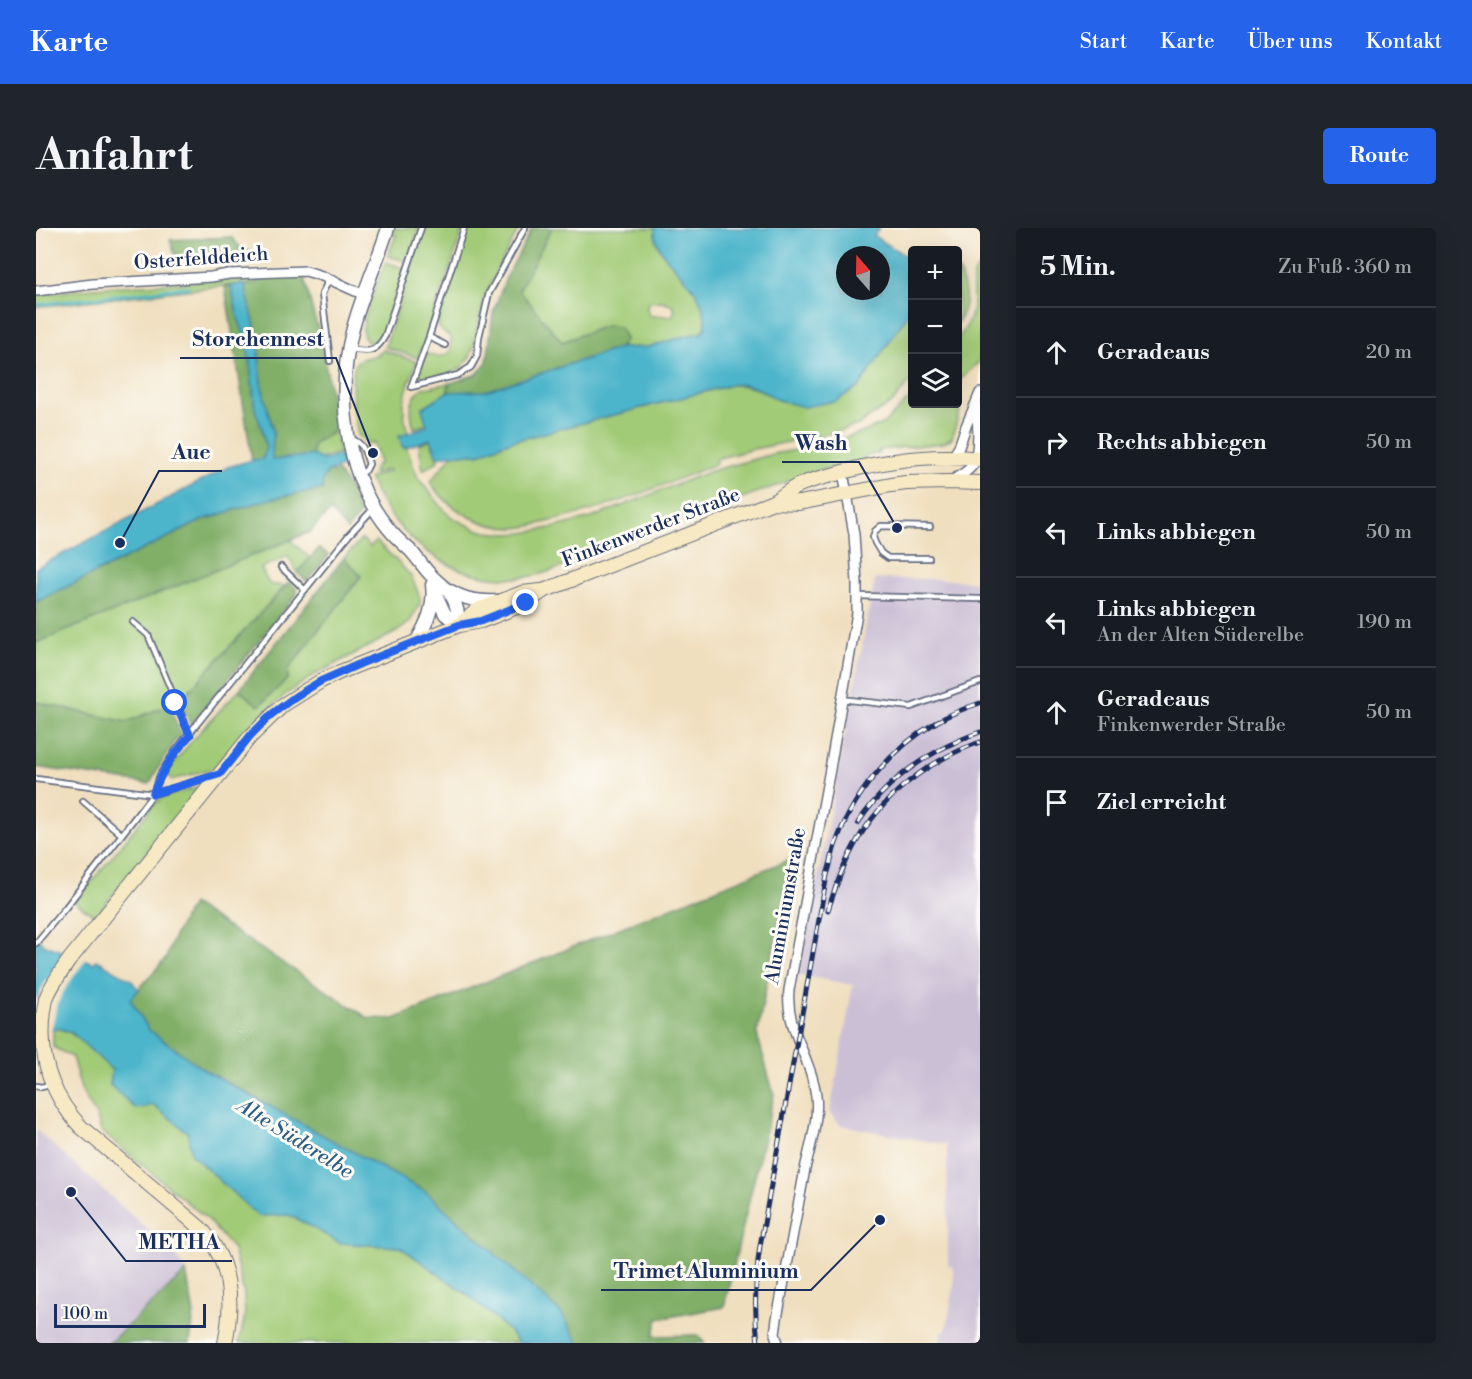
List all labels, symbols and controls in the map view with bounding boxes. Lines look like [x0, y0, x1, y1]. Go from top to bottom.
text: Karte [30, 25, 108, 60]
text: Start [1080, 29, 1127, 55]
text: Karte [1160, 29, 1215, 55]
text: Über uns [1248, 29, 1333, 55]
text: Kontakt [1366, 29, 1442, 55]
button: Route [1323, 128, 1436, 184]
text: Anfahrt [36, 130, 193, 183]
street label: Osterfelddeich [133, 242, 269, 276]
north arrow [836, 246, 890, 300]
map controls [908, 246, 962, 408]
button: + [908, 246, 962, 300]
text: 5 Min. [1040, 251, 1116, 283]
text: Zu Fuß · 360 m [1278, 255, 1412, 280]
button: − [908, 300, 962, 354]
callout: Storchennest [180, 319, 336, 358]
text: Storchennest [192, 327, 324, 353]
icon: ahead [1040, 336, 1073, 369]
text: Geradeaus [1097, 339, 1210, 366]
text: 20 m [1366, 340, 1412, 365]
button: layers [908, 354, 962, 408]
callout: Wash [782, 423, 859, 462]
icon: right [1040, 426, 1073, 459]
text: Rechts abbiegen [1097, 429, 1267, 456]
text: 50 m [1366, 430, 1412, 455]
text: Wash [793, 431, 848, 457]
callout: Aue [159, 432, 222, 471]
text: Aue [170, 440, 211, 466]
street label: Finkenwerder Straße [558, 483, 744, 573]
icon: left [1040, 516, 1073, 549]
text: Links abbiegen [1097, 519, 1256, 546]
text: 50 m [1366, 520, 1412, 545]
route end [512, 589, 538, 615]
text: Links abbiegen [1097, 596, 1256, 623]
icon: left [1040, 606, 1073, 639]
text: 190 m [1357, 610, 1412, 635]
text: An der Alten Süderelbe [1097, 623, 1304, 648]
text: Geradeaus [1097, 686, 1210, 713]
route start [161, 689, 187, 715]
icon: ahead [1040, 696, 1073, 729]
text: 50 m [1366, 700, 1412, 725]
text: Finkenwerder Straße [1097, 713, 1286, 738]
icon: arrive [1040, 786, 1073, 819]
text: Ziel erreicht [1097, 789, 1226, 816]
street label: Aluminiumstraße [760, 826, 812, 987]
water label: Alte Süderelbe [231, 1092, 358, 1185]
callout: METHA [126, 1222, 232, 1261]
text: METHA [138, 1230, 221, 1256]
callout: Trimet Aluminium [601, 1251, 811, 1290]
text: Trimet Aluminium [613, 1259, 799, 1285]
scale bar [54, 1301, 206, 1328]
text: 100 m [63, 1304, 108, 1324]

